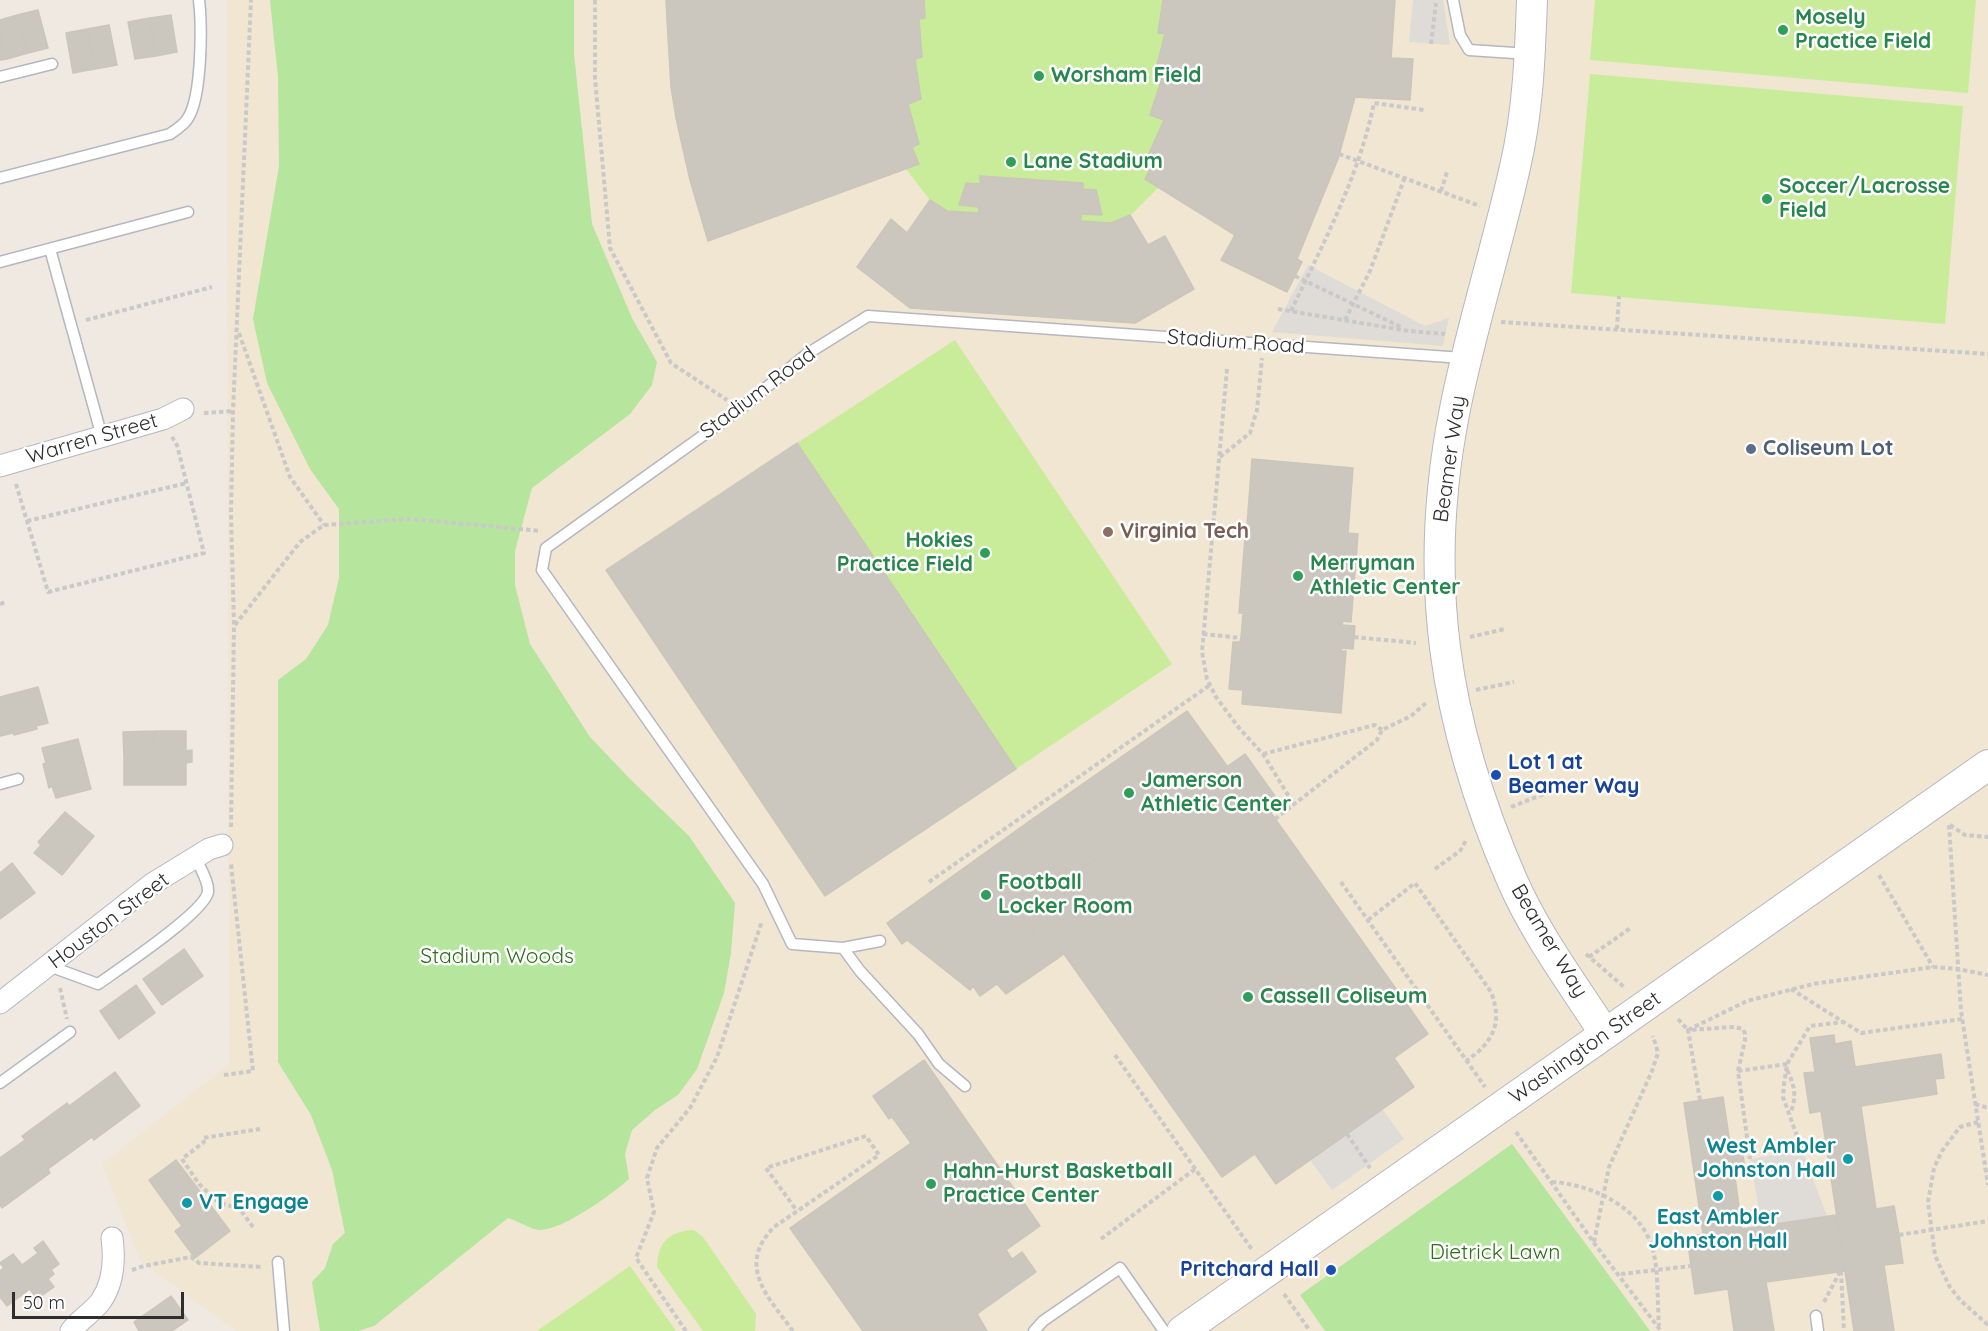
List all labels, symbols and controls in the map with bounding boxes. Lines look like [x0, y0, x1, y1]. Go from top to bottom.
place label: Mosely Practice Field [1795, 5, 1931, 55]
marker: Mosely Practice Field [1776, 23, 1790, 37]
place label: Worsham Field [1051, 63, 1201, 89]
marker: Worsham Field [1032, 69, 1046, 83]
place label: Lane Stadium [1023, 149, 1163, 175]
marker: Lane Stadium [1004, 155, 1018, 169]
place label: Soccer/Lacrosse Field [1779, 174, 1950, 224]
marker: Soccer/Lacrosse Field [1760, 192, 1774, 206]
street label: Stadium Road [1166, 325, 1306, 359]
street label: Stadium Road [695, 341, 821, 445]
street label: Beamer Way [1429, 394, 1471, 524]
street label: Warren Street [23, 408, 161, 470]
place label: Coliseum Lot [1763, 436, 1893, 462]
marker: Coliseum Lot [1744, 442, 1758, 456]
place label: Virginia Tech [1120, 519, 1249, 545]
marker: Virginia Tech [1101, 525, 1115, 539]
place label: Hokies Practice Field [837, 528, 973, 578]
marker: Hokies Practice Field [978, 546, 992, 560]
place label: Merryman Athletic Center [1310, 551, 1460, 601]
marker: Merryman Athletic Center [1291, 569, 1305, 583]
place label: Lot 1 at Beamer Way [1508, 750, 1639, 800]
place label: Jamerson Athletic Center [1141, 768, 1291, 818]
marker: Lot 1 at Beamer Way [1489, 768, 1503, 782]
marker: Jamerson Athletic Center [1122, 786, 1136, 800]
street label: Houston Street [44, 867, 174, 975]
place label: Football Locker Room [998, 870, 1133, 920]
street label: Beamer Way [1505, 880, 1593, 1002]
marker: Football Locker Room [979, 888, 993, 902]
park label: Stadium Woods [420, 944, 574, 970]
place label: Cassell Coliseum [1260, 984, 1427, 1010]
street label: Washington Street [1504, 986, 1666, 1110]
marker: Cassell Coliseum [1241, 990, 1255, 1004]
place label: West Ambler Johnston Hall [1697, 1134, 1836, 1184]
marker: West Ambler Johnston Hall [1841, 1152, 1855, 1166]
place label: Hahn-Hurst Basketball Practice Center [943, 1159, 1173, 1209]
marker: Hahn-Hurst Basketball Practice Center [924, 1177, 938, 1191]
marker: East Ambler Johnston Hall [1711, 1189, 1725, 1203]
place label: VT Engage [199, 1190, 309, 1216]
marker: VT Engage [180, 1196, 194, 1210]
place label: East Ambler Johnston Hall [1648, 1205, 1788, 1255]
park label: Dietrick Lawn [1430, 1240, 1560, 1266]
place label: Pritchard Hall [1180, 1257, 1319, 1283]
marker: Pritchard Hall [1324, 1263, 1338, 1277]
scale bar [15, 1280, 188, 1318]
text: 50 m [23, 1291, 65, 1314]

